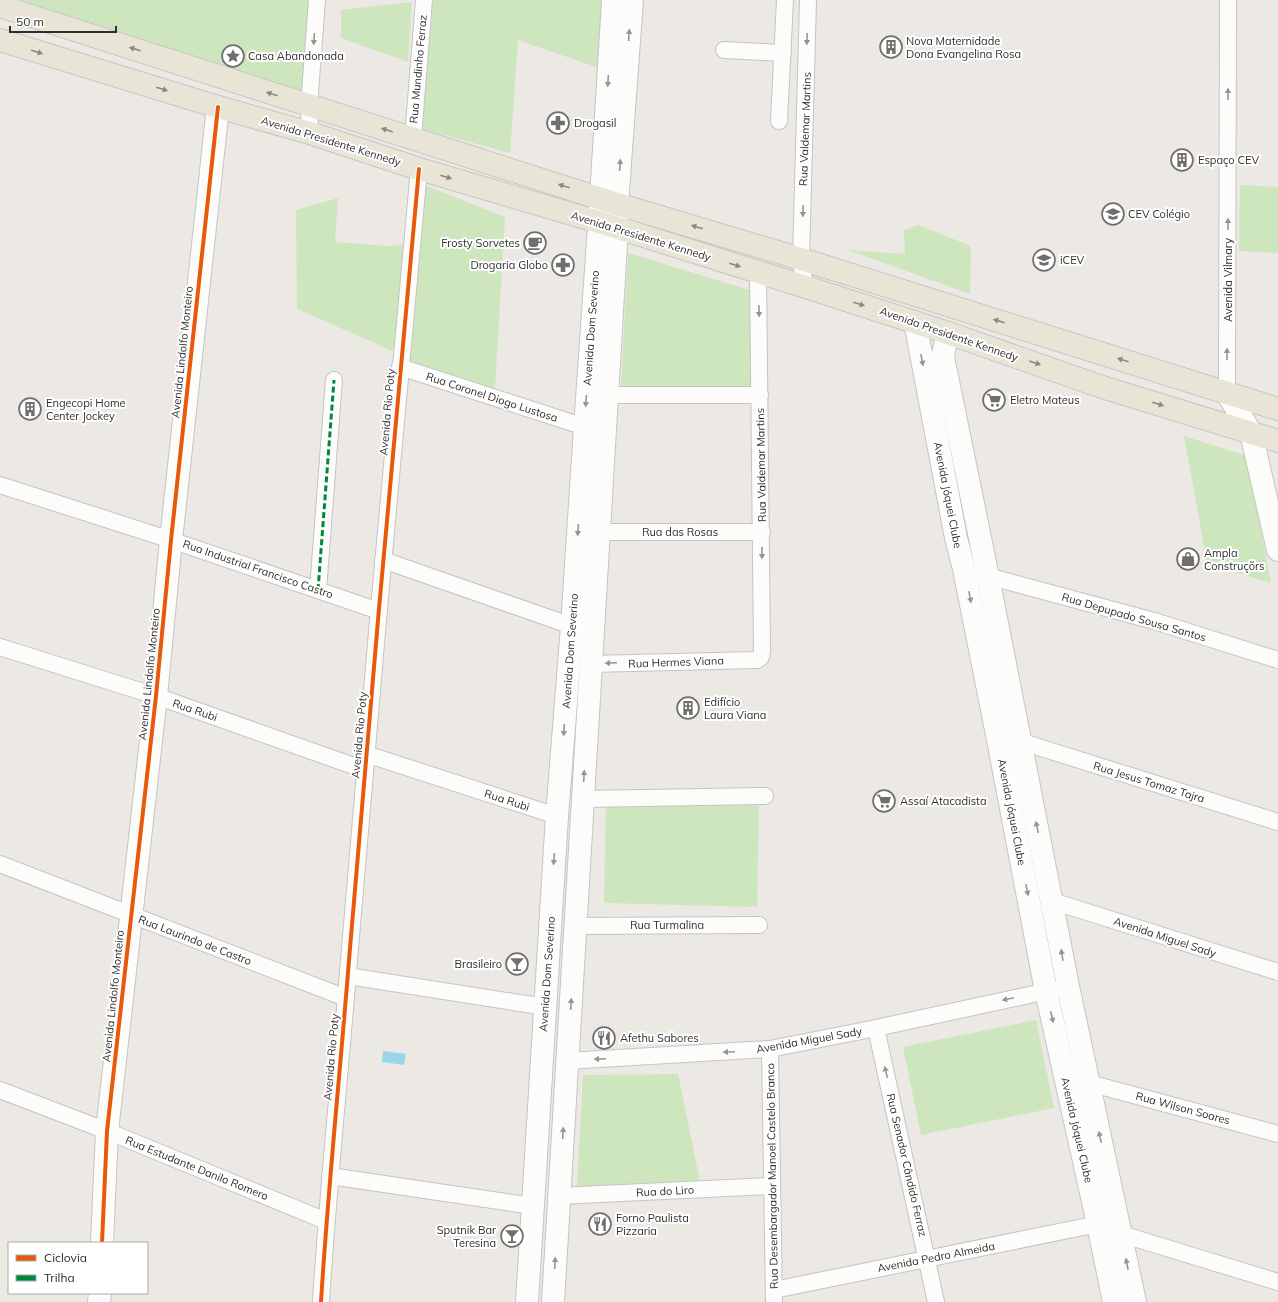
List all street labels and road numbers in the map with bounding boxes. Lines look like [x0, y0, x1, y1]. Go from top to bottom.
street label: Rua Mundinho Ferraz [406, 14, 430, 124]
street label: Rua Valdemar Martins [796, 72, 814, 186]
street label: Avenida Presidente Kennedy [259, 113, 403, 169]
street label: Avenida Presidente Kennedy [569, 208, 713, 264]
street label: Avenida Vilmary [1221, 238, 1235, 322]
street label: Avenida Dom Severino [580, 270, 602, 386]
street label: Avenida Lindolfo Monteiro [168, 285, 196, 419]
street label: Avenida Presidente Kennedy [878, 304, 1020, 364]
street label: Avenida Rio Poty [376, 368, 398, 456]
street label: Rua Coronel Diogo Lustosa [424, 369, 560, 425]
street label: Rua Valdemar Martins [753, 408, 769, 522]
street label: Avenida Jóquei Clube [931, 441, 965, 549]
street label: Rua das Rosas [642, 525, 718, 539]
street label: Rua Industrial Francisco Castro [181, 537, 335, 601]
street label: Rua Depupado Sousa Santos [1060, 590, 1208, 644]
street label: Avenida Dom Severino [559, 593, 581, 709]
street label: Avenida Lindolfo Monteiro [135, 607, 163, 741]
street label: Rua Hermes Viana [628, 653, 724, 671]
street label: Avenida Rio Poty [348, 691, 370, 779]
street label: Rua Rubi [171, 696, 219, 724]
street label: Avenida Jóquei Clube [995, 758, 1029, 866]
street label: Rua Jesus Tomaz Tajra [1092, 758, 1206, 806]
street label: Rua Rubi [483, 786, 531, 814]
street label: Rua Laurindo de Castro [136, 912, 254, 968]
street label: Avenida Miguel Sady [1112, 914, 1218, 960]
street label: Avenida Dom Severino [536, 916, 558, 1032]
street label: Rua Turmalina [630, 918, 704, 932]
street label: Avenida Lindolfo Monteiro [99, 929, 127, 1063]
street label: Avenida Rio Poty [320, 1013, 342, 1101]
street label: Avenida Miguel Sady [755, 1024, 863, 1056]
street label: Rua Desembargador Manoel Castelo Branco [763, 1063, 781, 1289]
street label: Avenida Jóquei Clube [1058, 1076, 1096, 1184]
street label: Rua Wilson Soares [1134, 1089, 1232, 1127]
street label: Rua Senador Cândido Ferraz [884, 1092, 930, 1238]
street label: Rua Estudante Danilo Romero [123, 1133, 271, 1203]
street label: Rua do Liro [636, 1182, 694, 1200]
street label: Avenida Pedro Almeida [876, 1239, 996, 1275]

